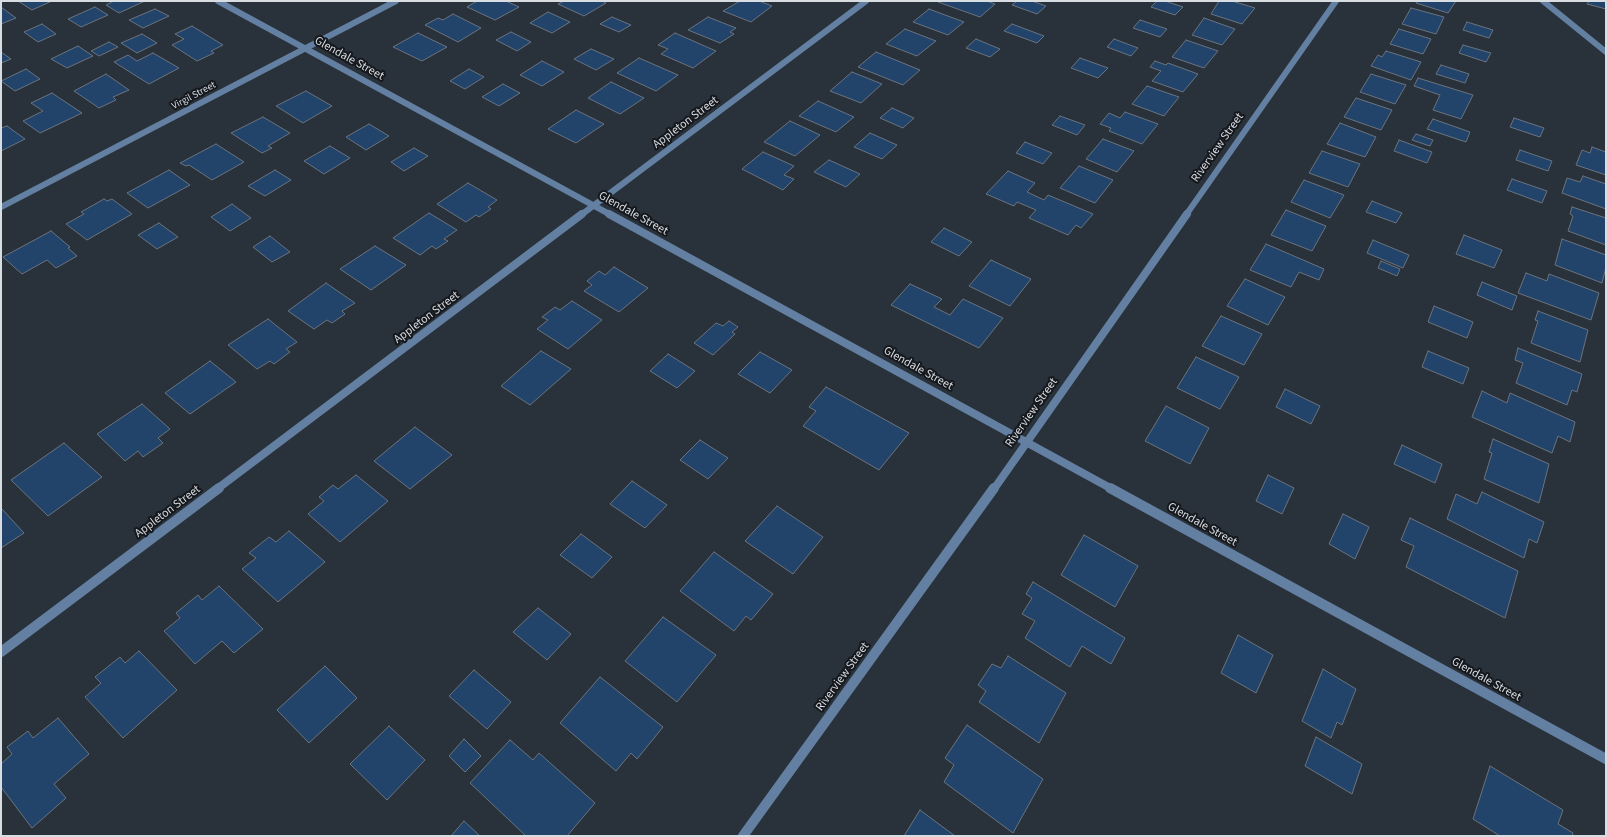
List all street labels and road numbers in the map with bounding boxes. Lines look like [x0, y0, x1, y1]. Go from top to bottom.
street label: Glendale Street [312, 34, 386, 84]
street label: Virgil Street [170, 79, 218, 113]
street label: Appleton Street [650, 94, 722, 152]
street label: Riverview Street [1189, 111, 1247, 185]
street label: Glendale Street [596, 189, 670, 239]
street label: Appleton Street [391, 289, 463, 347]
street label: Glendale Street [881, 344, 955, 394]
street label: Riverview Street [1003, 376, 1061, 450]
street label: Appleton Street [132, 483, 204, 541]
street label: Glendale Street [1165, 500, 1239, 550]
street label: Riverview Street [813, 640, 873, 714]
street label: Glendale Street [1449, 655, 1523, 705]

